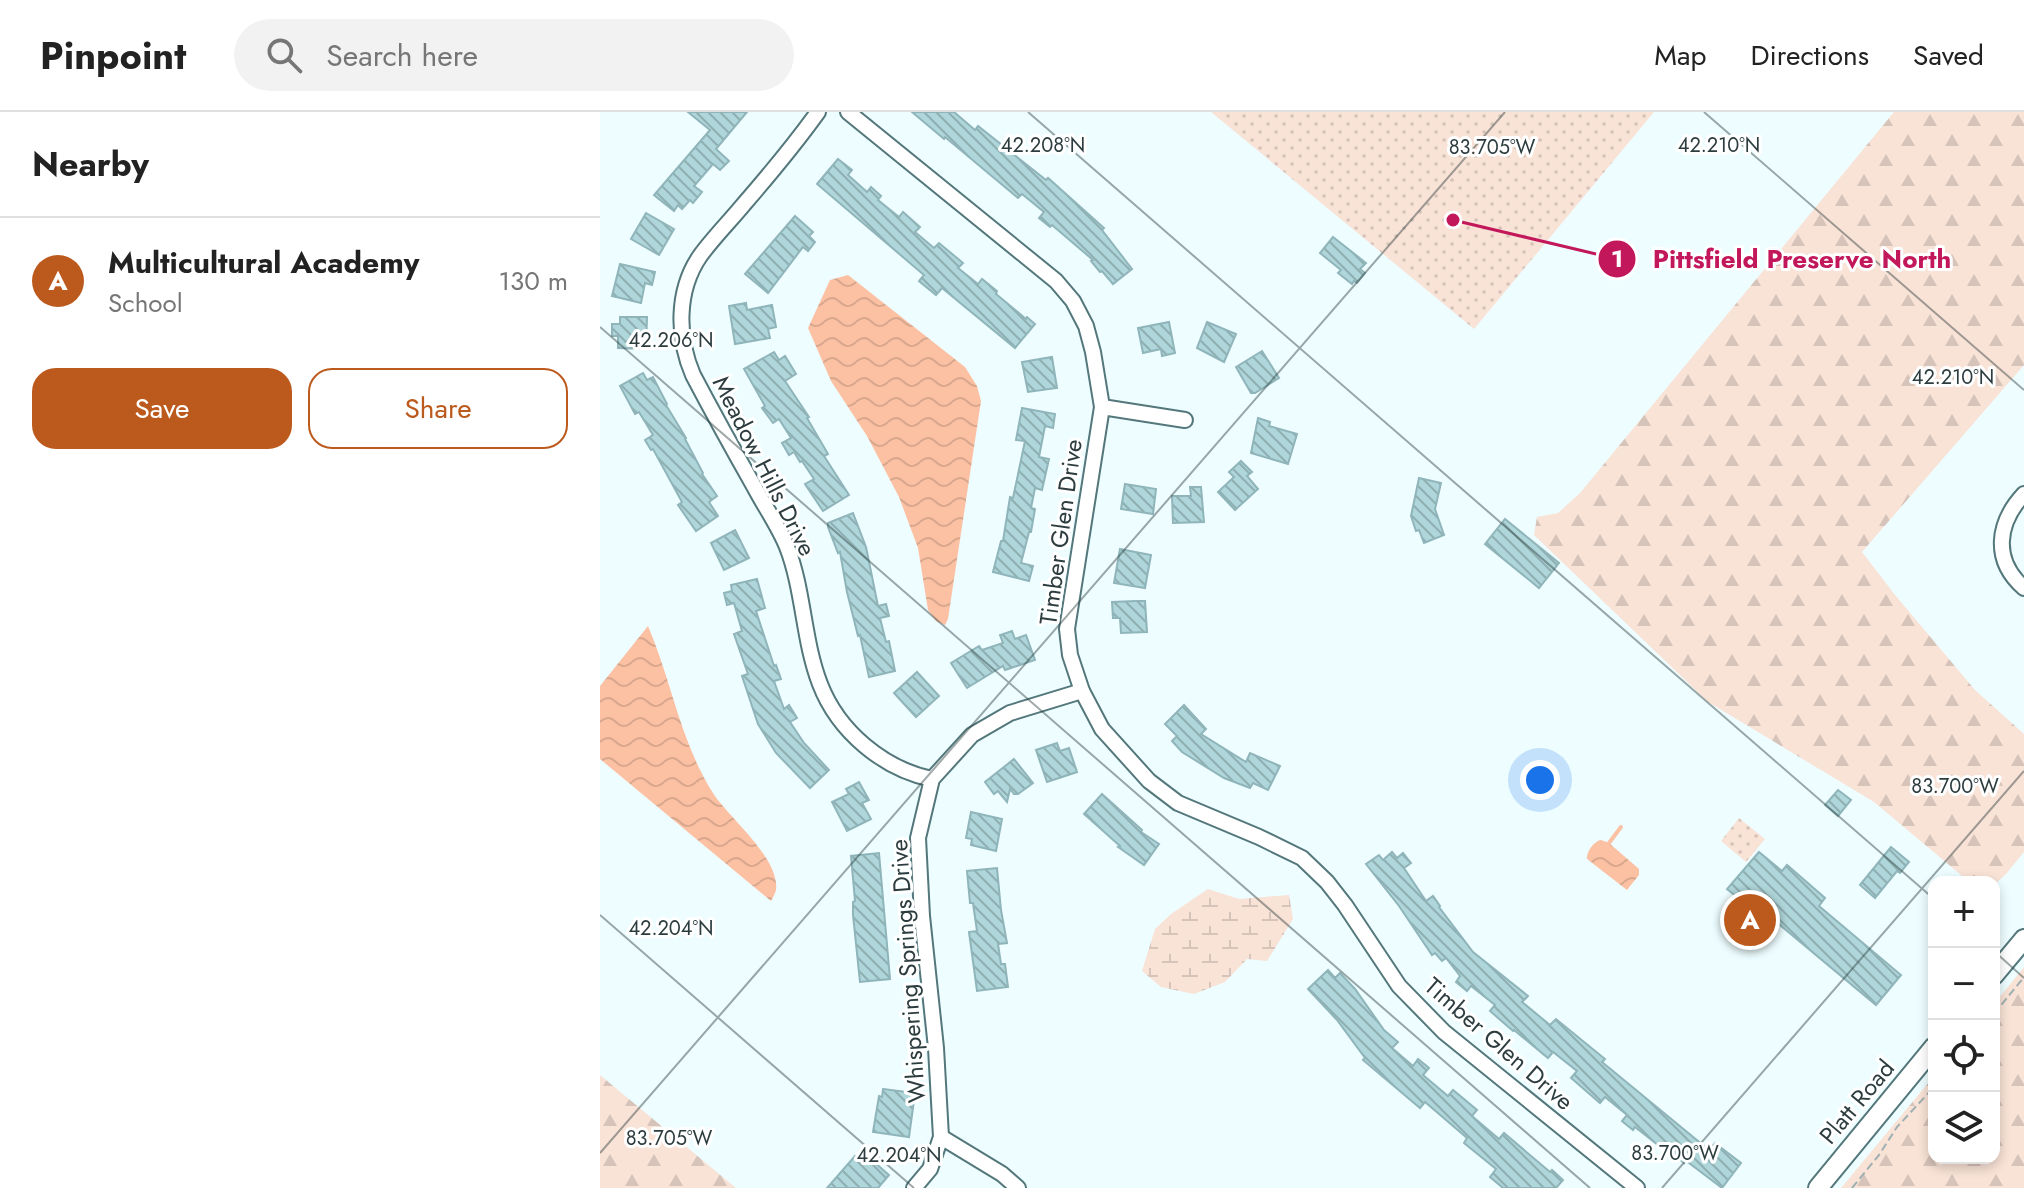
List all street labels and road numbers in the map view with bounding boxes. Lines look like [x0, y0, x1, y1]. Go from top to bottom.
street label: Meadow Hills Drive [704, 370, 825, 562]
street label: Timber Glen Drive [1030, 437, 1091, 627]
street label: Whispering Springs Drive [881, 838, 934, 1104]
street label: Timber Glen Drive [1417, 969, 1581, 1118]
street label: Platt Road [1811, 1052, 1902, 1152]

